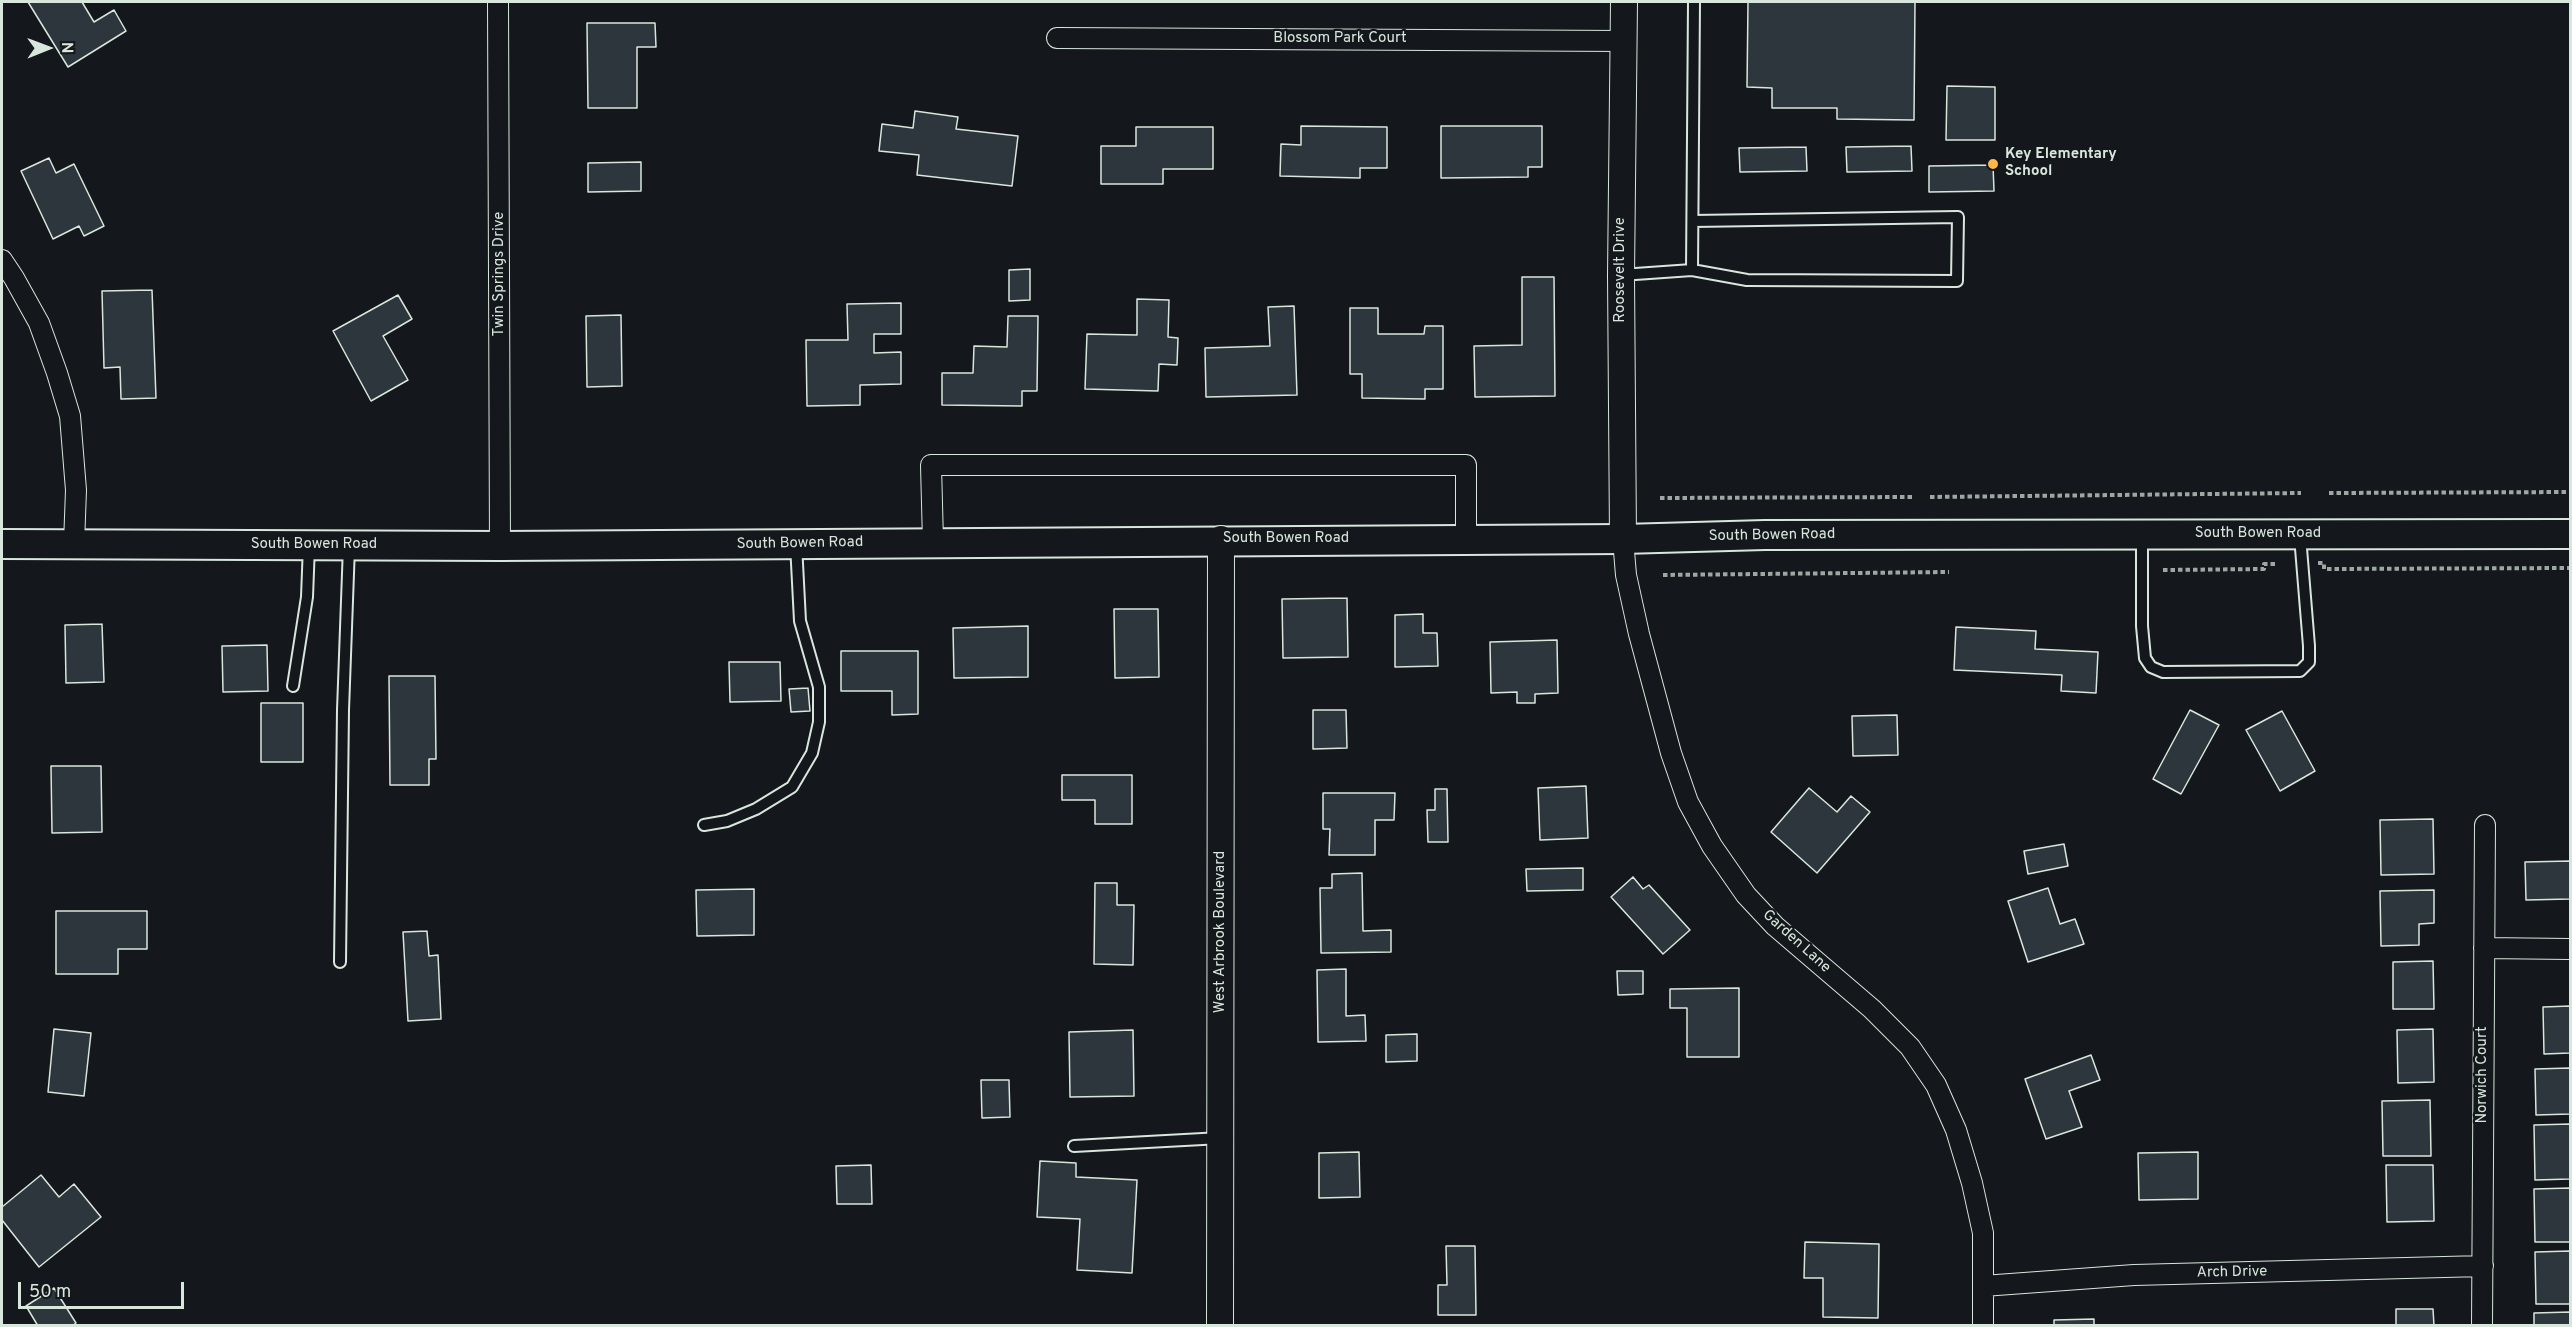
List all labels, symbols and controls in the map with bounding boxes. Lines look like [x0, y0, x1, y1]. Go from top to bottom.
north arrow [18, 18, 78, 78]
street label: Blossom Park Court [1273, 30, 1407, 48]
text: N [56, 42, 76, 54]
place label: Key Elementary School [2005, 146, 2117, 181]
marker: Key Elementary School [1986, 157, 2000, 171]
street label: Twin Springs Drive [491, 212, 509, 336]
street label: Roosevelt Drive [1612, 217, 1630, 323]
street label: South Bowen Road [2195, 525, 2321, 543]
street label: South Bowen Road [1709, 526, 1835, 546]
street label: South Bowen Road [1223, 530, 1349, 548]
street label: South Bowen Road [737, 534, 863, 554]
street label: South Bowen Road [251, 536, 377, 554]
street label: West Arbrook Boulevard [1212, 851, 1230, 1013]
street label: Garden Lane [1758, 907, 1834, 977]
street label: Norwich Court [2474, 1026, 2492, 1124]
street label: Arch Drive [2197, 1263, 2267, 1283]
scale bar [21, 1270, 188, 1308]
text: 50 m [29, 1281, 71, 1304]

